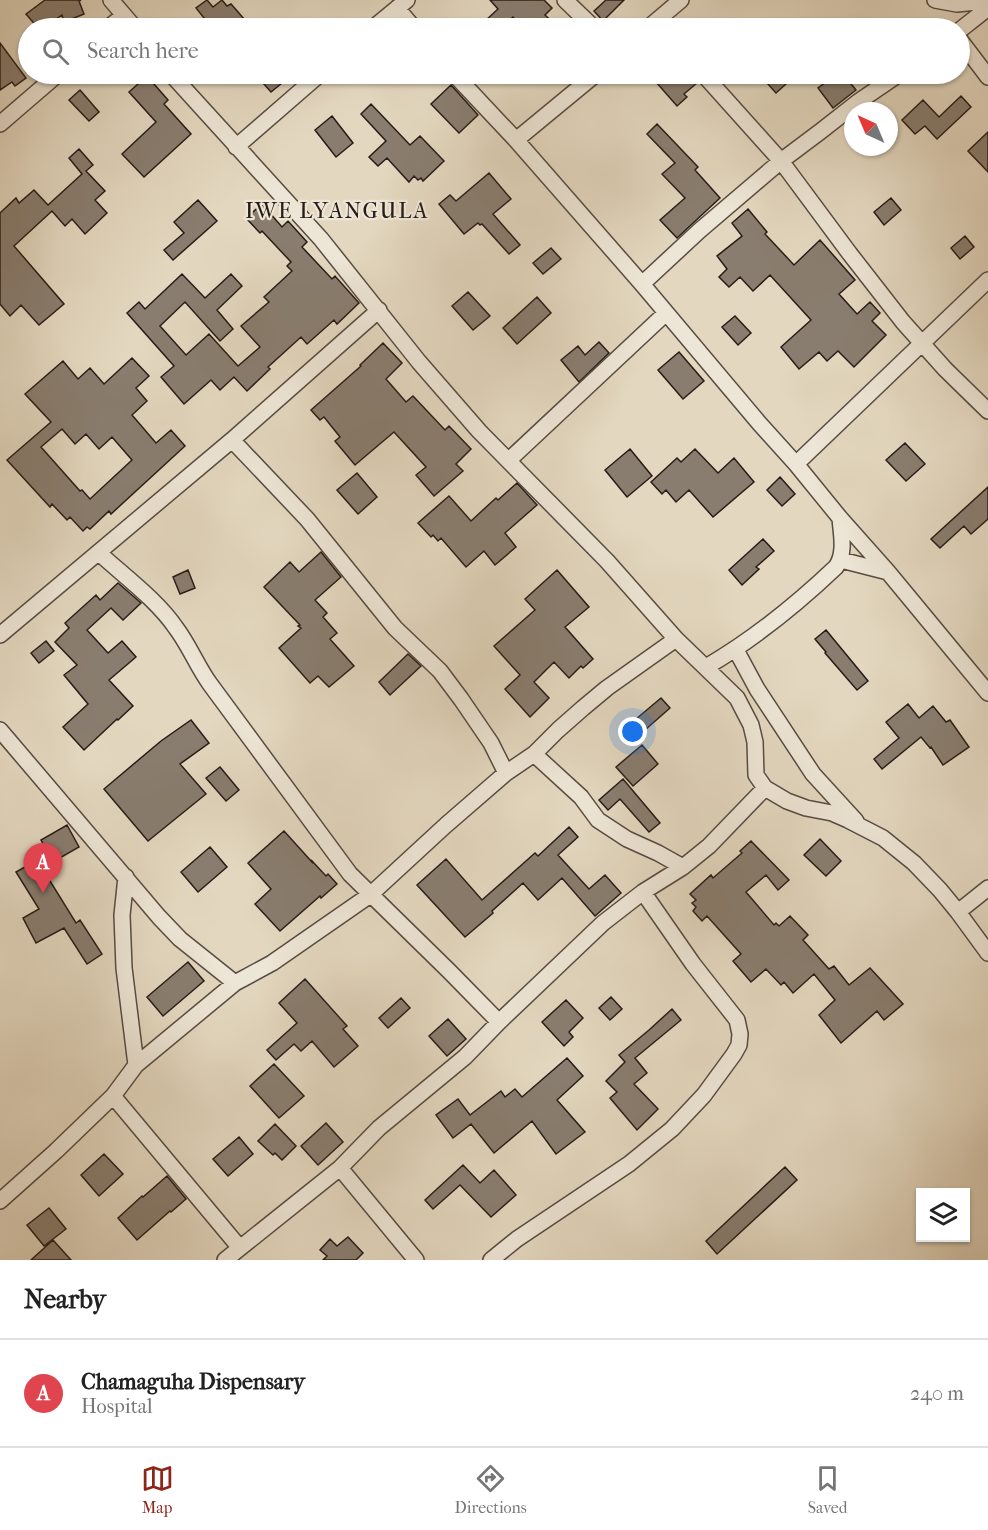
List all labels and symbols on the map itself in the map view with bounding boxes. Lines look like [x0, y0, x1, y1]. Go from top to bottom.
north arrow [844, 102, 898, 156]
district label: IWE LYANGULA [245, 198, 429, 224]
your location [618, 717, 647, 746]
pin: A [24, 844, 63, 893]

